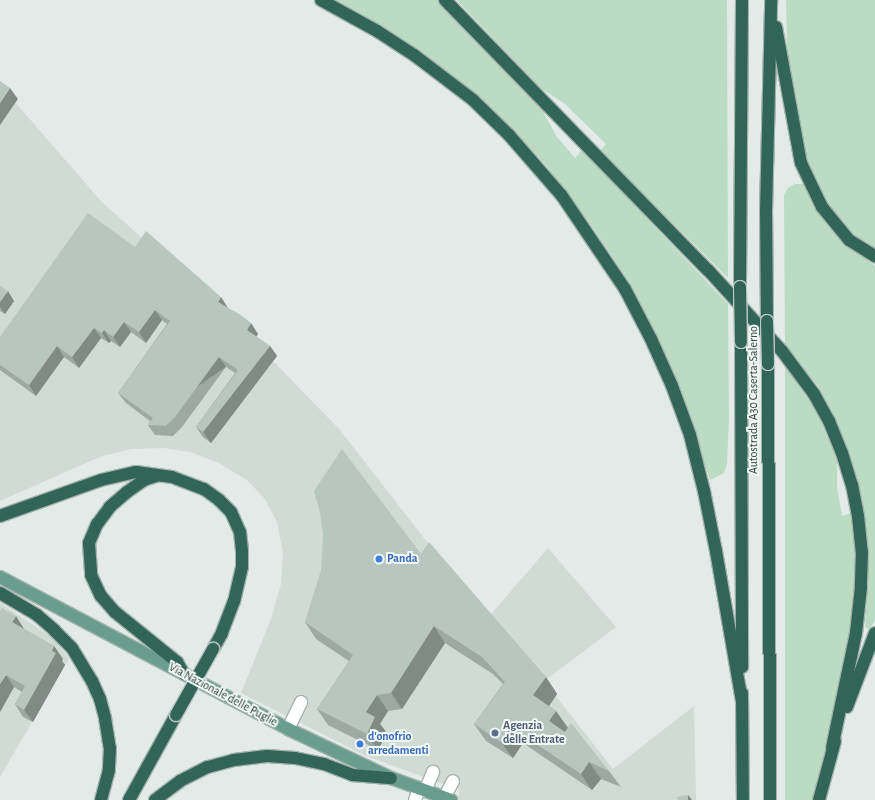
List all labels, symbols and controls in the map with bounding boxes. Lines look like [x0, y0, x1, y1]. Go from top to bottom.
street label: Autostrada A30 Caserta-Salerno [747, 326, 761, 474]
place label: Panda [387, 552, 417, 566]
marker: Panda [374, 554, 384, 564]
street label: Via Nazionale delle Puglie [166, 660, 280, 730]
place label: Agenzia delle Entrate [503, 719, 565, 747]
marker: Agenzia delle Entrate [490, 728, 500, 738]
place label: d'onofrio arredamenti [368, 730, 429, 758]
marker: d'onofrio arredamenti [355, 739, 365, 749]

